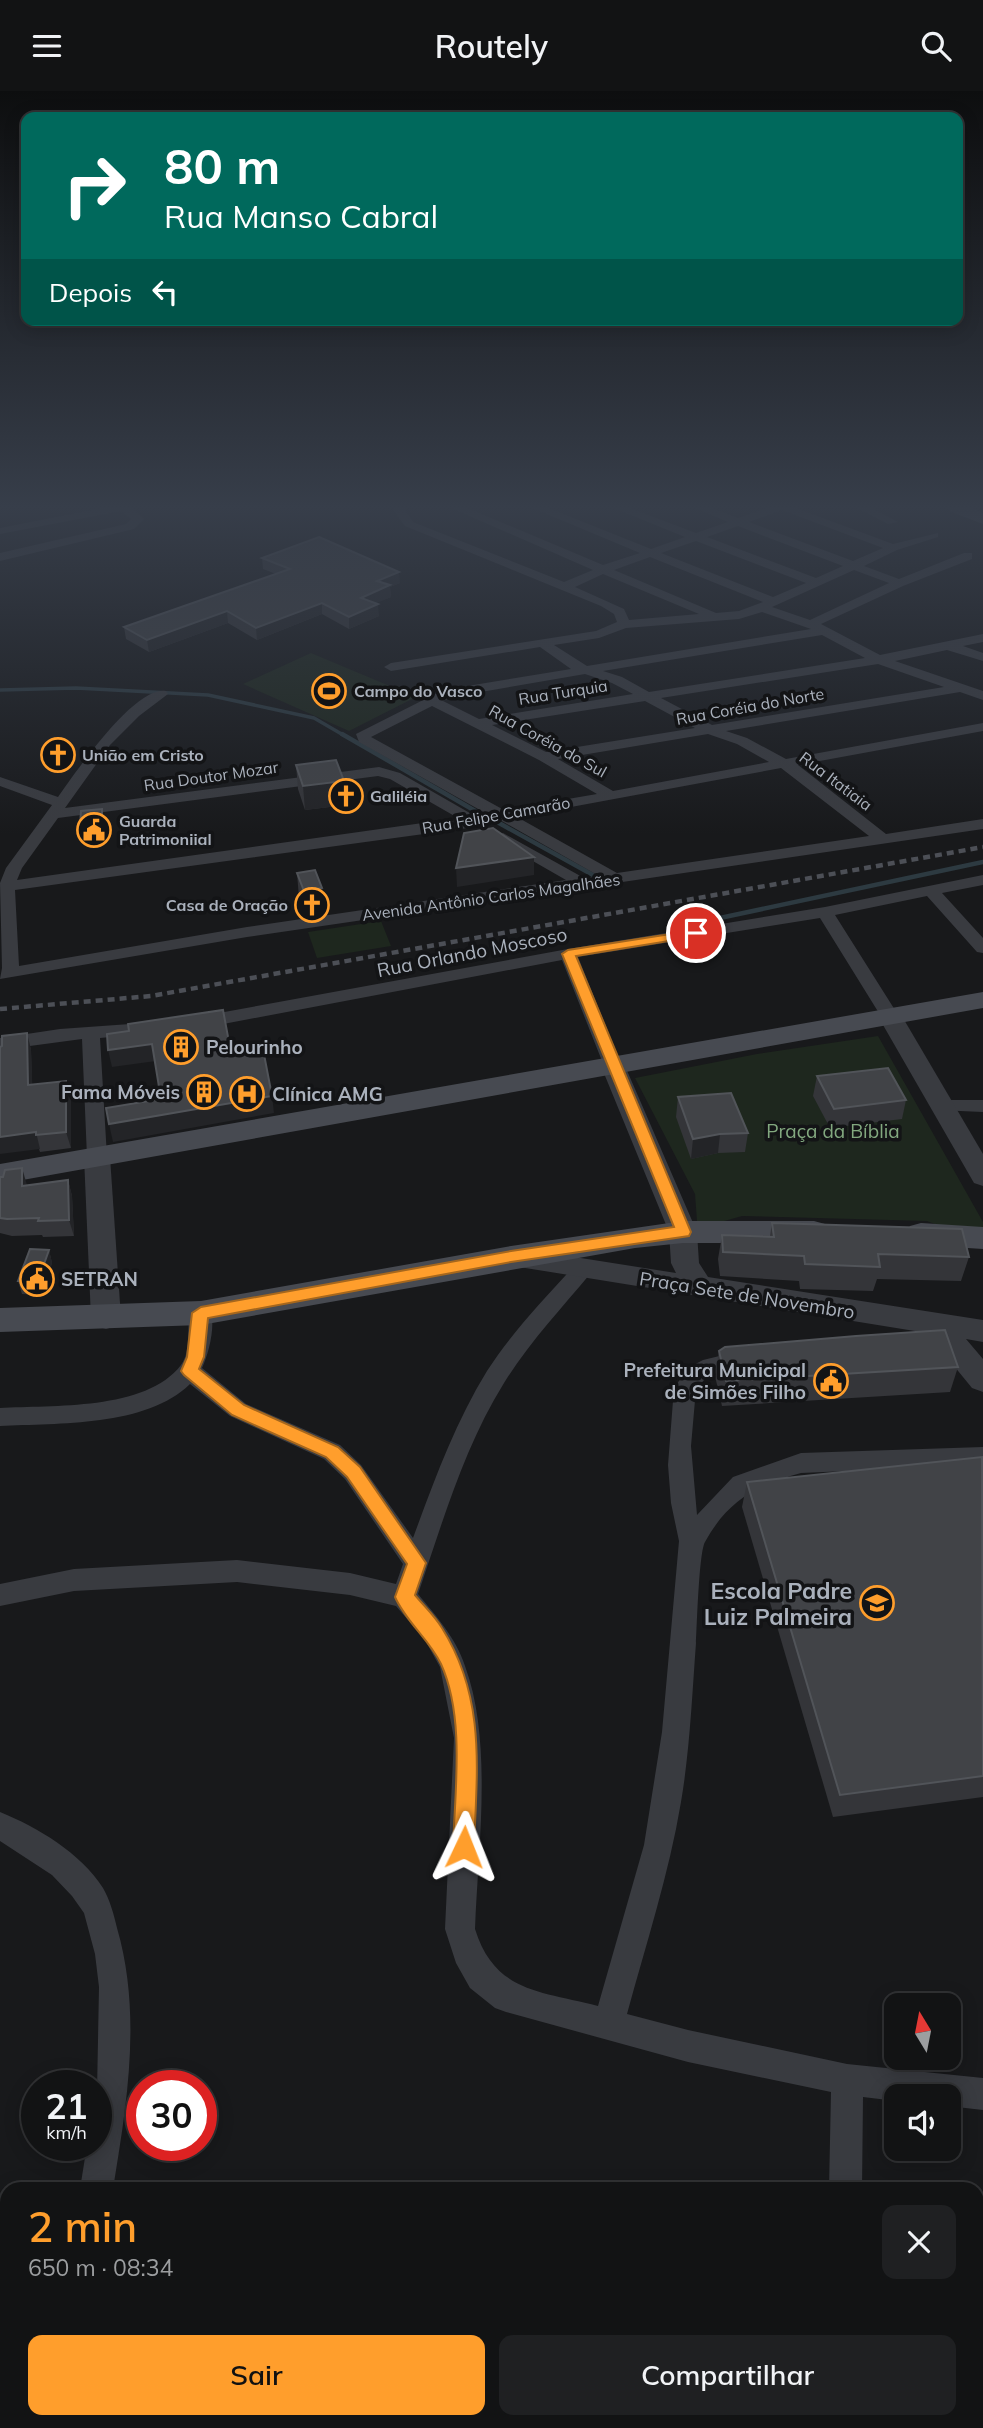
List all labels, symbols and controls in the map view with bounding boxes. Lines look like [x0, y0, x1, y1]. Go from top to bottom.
text: Routely [435, 26, 548, 66]
icon: menu [28, 27, 66, 65]
icon: search [917, 27, 955, 65]
text: 80 m [164, 135, 280, 196]
icon: right [49, 140, 140, 231]
text: Rua Manso Cabral [164, 196, 438, 236]
icon: left [146, 273, 184, 311]
text: Depois [49, 276, 132, 309]
sports icon: Campo do Vasco [310, 672, 348, 710]
street label: Rua Turquia [517, 675, 609, 709]
place label: Campo do Vasco [354, 681, 482, 701]
street label: Rua Coréia do Norte [674, 683, 826, 729]
street label: Rua Coréia do Sul [486, 700, 610, 782]
church icon: União em Cristo [39, 736, 77, 774]
place label: União em Cristo [82, 745, 204, 765]
street label: Rua Itatiaia [796, 747, 876, 815]
street label: Rua Doutor Mozar [143, 757, 280, 795]
church icon: Galiléia [327, 777, 365, 815]
place label: Galiléia [370, 786, 427, 806]
street label: Rua Felipe Camarão [420, 792, 572, 838]
public building icon: Guarda Patrimoniial [75, 811, 113, 849]
place label: Guarda Patrimoniial [119, 811, 212, 849]
street label: Avenida Antônio Carlos Magalhães [361, 869, 621, 925]
church icon: Casa de Oração [293, 886, 331, 924]
place label: Casa de Oração [166, 895, 288, 915]
pin [666, 903, 726, 963]
icon: arrive [677, 914, 715, 952]
street label: Rua Orlando Moscoso [375, 922, 569, 982]
building icon: Pelourinho [162, 1028, 200, 1066]
place label: Pelourinho [206, 1035, 303, 1059]
building icon: Fama Móveis [185, 1073, 223, 1111]
hospital icon: Clínica AMG [228, 1075, 266, 1113]
place label: Fama Móveis [61, 1080, 180, 1104]
place label: Clínica AMG [272, 1082, 383, 1106]
park label: Praça da Bíblia [766, 1119, 900, 1143]
public building icon: SETRAN [18, 1260, 56, 1298]
street label: Praça Sete de Novembro [638, 1266, 856, 1324]
place label: SETRAN [61, 1267, 138, 1291]
place label: Prefeitura Municipal de Simões Filho [624, 1358, 806, 1404]
public building icon: Prefeitura Municipal de Simões Filho [812, 1362, 850, 1400]
place label: Escola Padre Luiz Palmeira [704, 1576, 852, 1631]
school or university icon: Escola Padre Luiz Palmeira [858, 1584, 896, 1622]
position arrow [427, 1810, 501, 1884]
north arrow [884, 1993, 961, 2070]
map controls [884, 1993, 961, 2161]
speed limit sign: 30 [126, 2070, 217, 2161]
text: 21 [45, 2084, 88, 2128]
button: sound [884, 2084, 961, 2161]
text: km/h [46, 2121, 87, 2144]
text: 2 min [28, 2200, 137, 2253]
button: close [882, 2205, 956, 2279]
text: 650 m · 08:34 [28, 2253, 173, 2282]
button: Sair [28, 2335, 485, 2415]
button: Compartilhar [499, 2335, 956, 2415]

